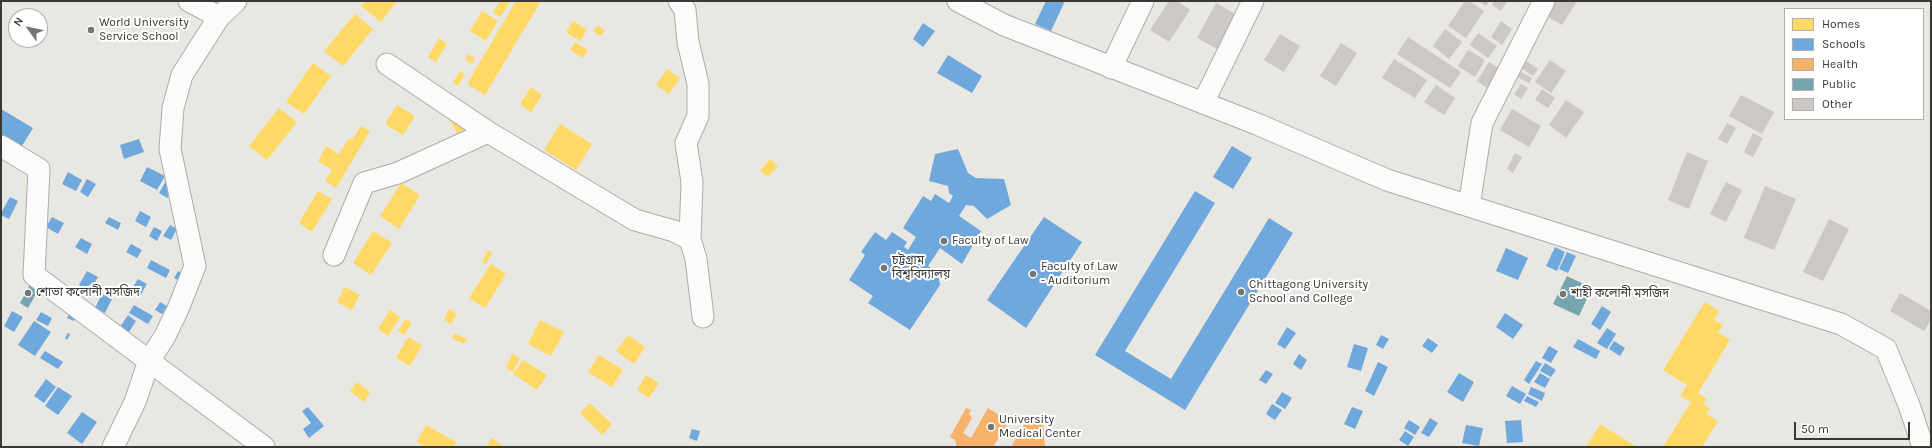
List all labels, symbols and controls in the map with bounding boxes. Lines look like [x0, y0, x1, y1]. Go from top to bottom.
north arrow [8, 8, 48, 48]
legend [1784, 8, 1924, 120]
text: N [11, 15, 26, 29]
place label: World University Service School [99, 16, 189, 44]
text: Homes [1822, 17, 1860, 31]
marker: World University Service School [86, 25, 96, 35]
text: Schools [1822, 37, 1865, 51]
text: Health [1822, 57, 1858, 71]
text: Public [1822, 77, 1856, 91]
text: Other [1822, 97, 1852, 111]
place label: Faculty of Law [952, 234, 1029, 248]
marker: Faculty of Law [939, 236, 949, 246]
place label: চট্টগ্রাম বিশ্ববিদ্যালয় [892, 254, 950, 282]
place label: Faculty of Law - Auditorium [1041, 260, 1118, 288]
marker: চট্টগ্রাম বিশ্ববিদ্যালয় [879, 263, 889, 273]
marker: Faculty of Law - Auditorium [1028, 269, 1038, 279]
place label: Chittagong University School and College [1249, 278, 1368, 306]
place label: শোভা কলোনী মসজিদ [36, 286, 140, 300]
marker: Chittagong University School and College [1236, 287, 1246, 297]
place label: শাহী কলোনী মসজিদ [1571, 287, 1669, 301]
marker: শোভা কলোনী মসজিদ [23, 288, 33, 298]
marker: শাহী কলোনী মসজিদ [1558, 289, 1568, 299]
place label: University Medical Center [999, 413, 1081, 441]
scale bar [1796, 414, 1912, 440]
marker: University Medical Center [986, 422, 996, 432]
text: 50 m [1801, 422, 1829, 436]

